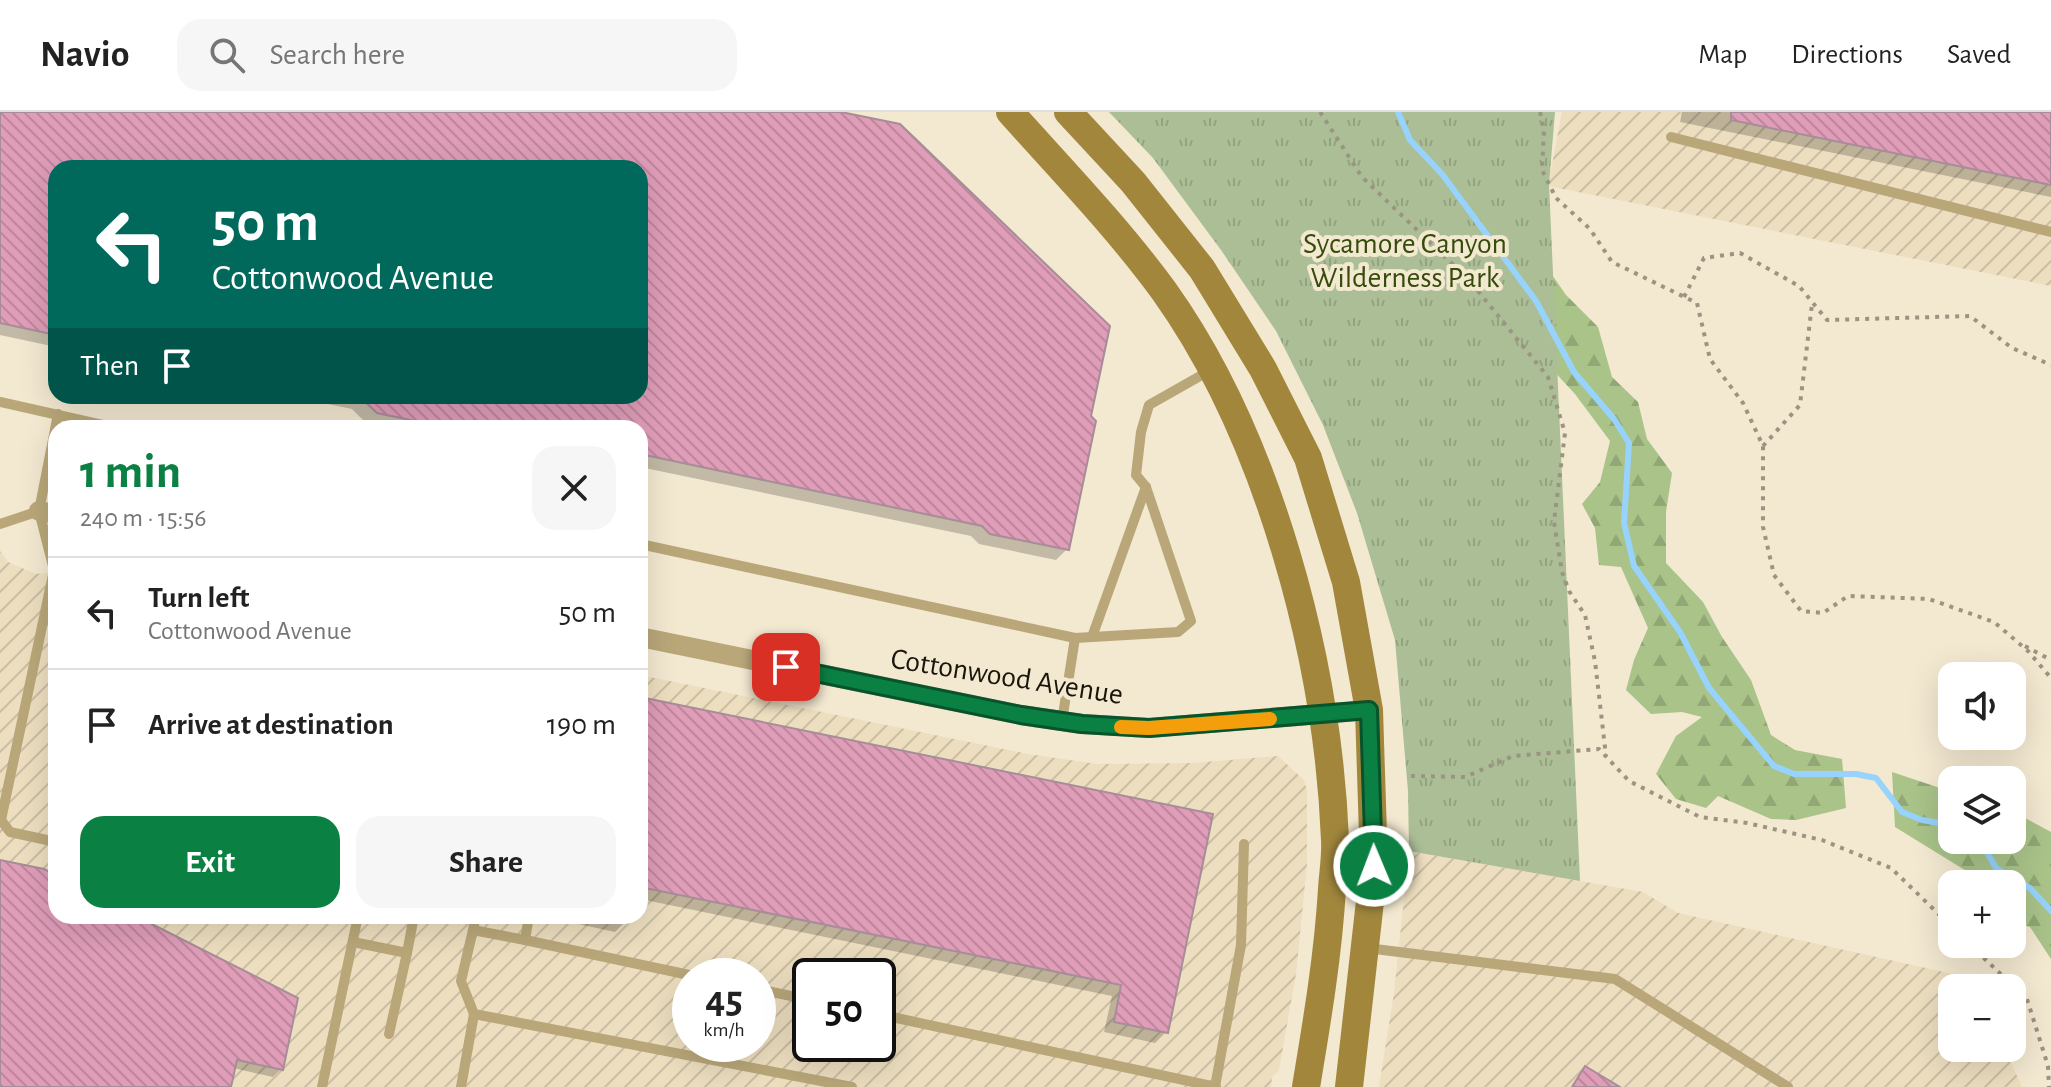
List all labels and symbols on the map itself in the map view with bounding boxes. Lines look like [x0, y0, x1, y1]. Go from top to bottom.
park label: Sycamore Canyon Wilderness Park [1303, 229, 1507, 293]
pin [752, 633, 820, 701]
street label: Cottonwood Avenue [888, 644, 1125, 710]
position arrow [1332, 824, 1416, 908]
speed limit sign: 50 [792, 958, 896, 1062]

